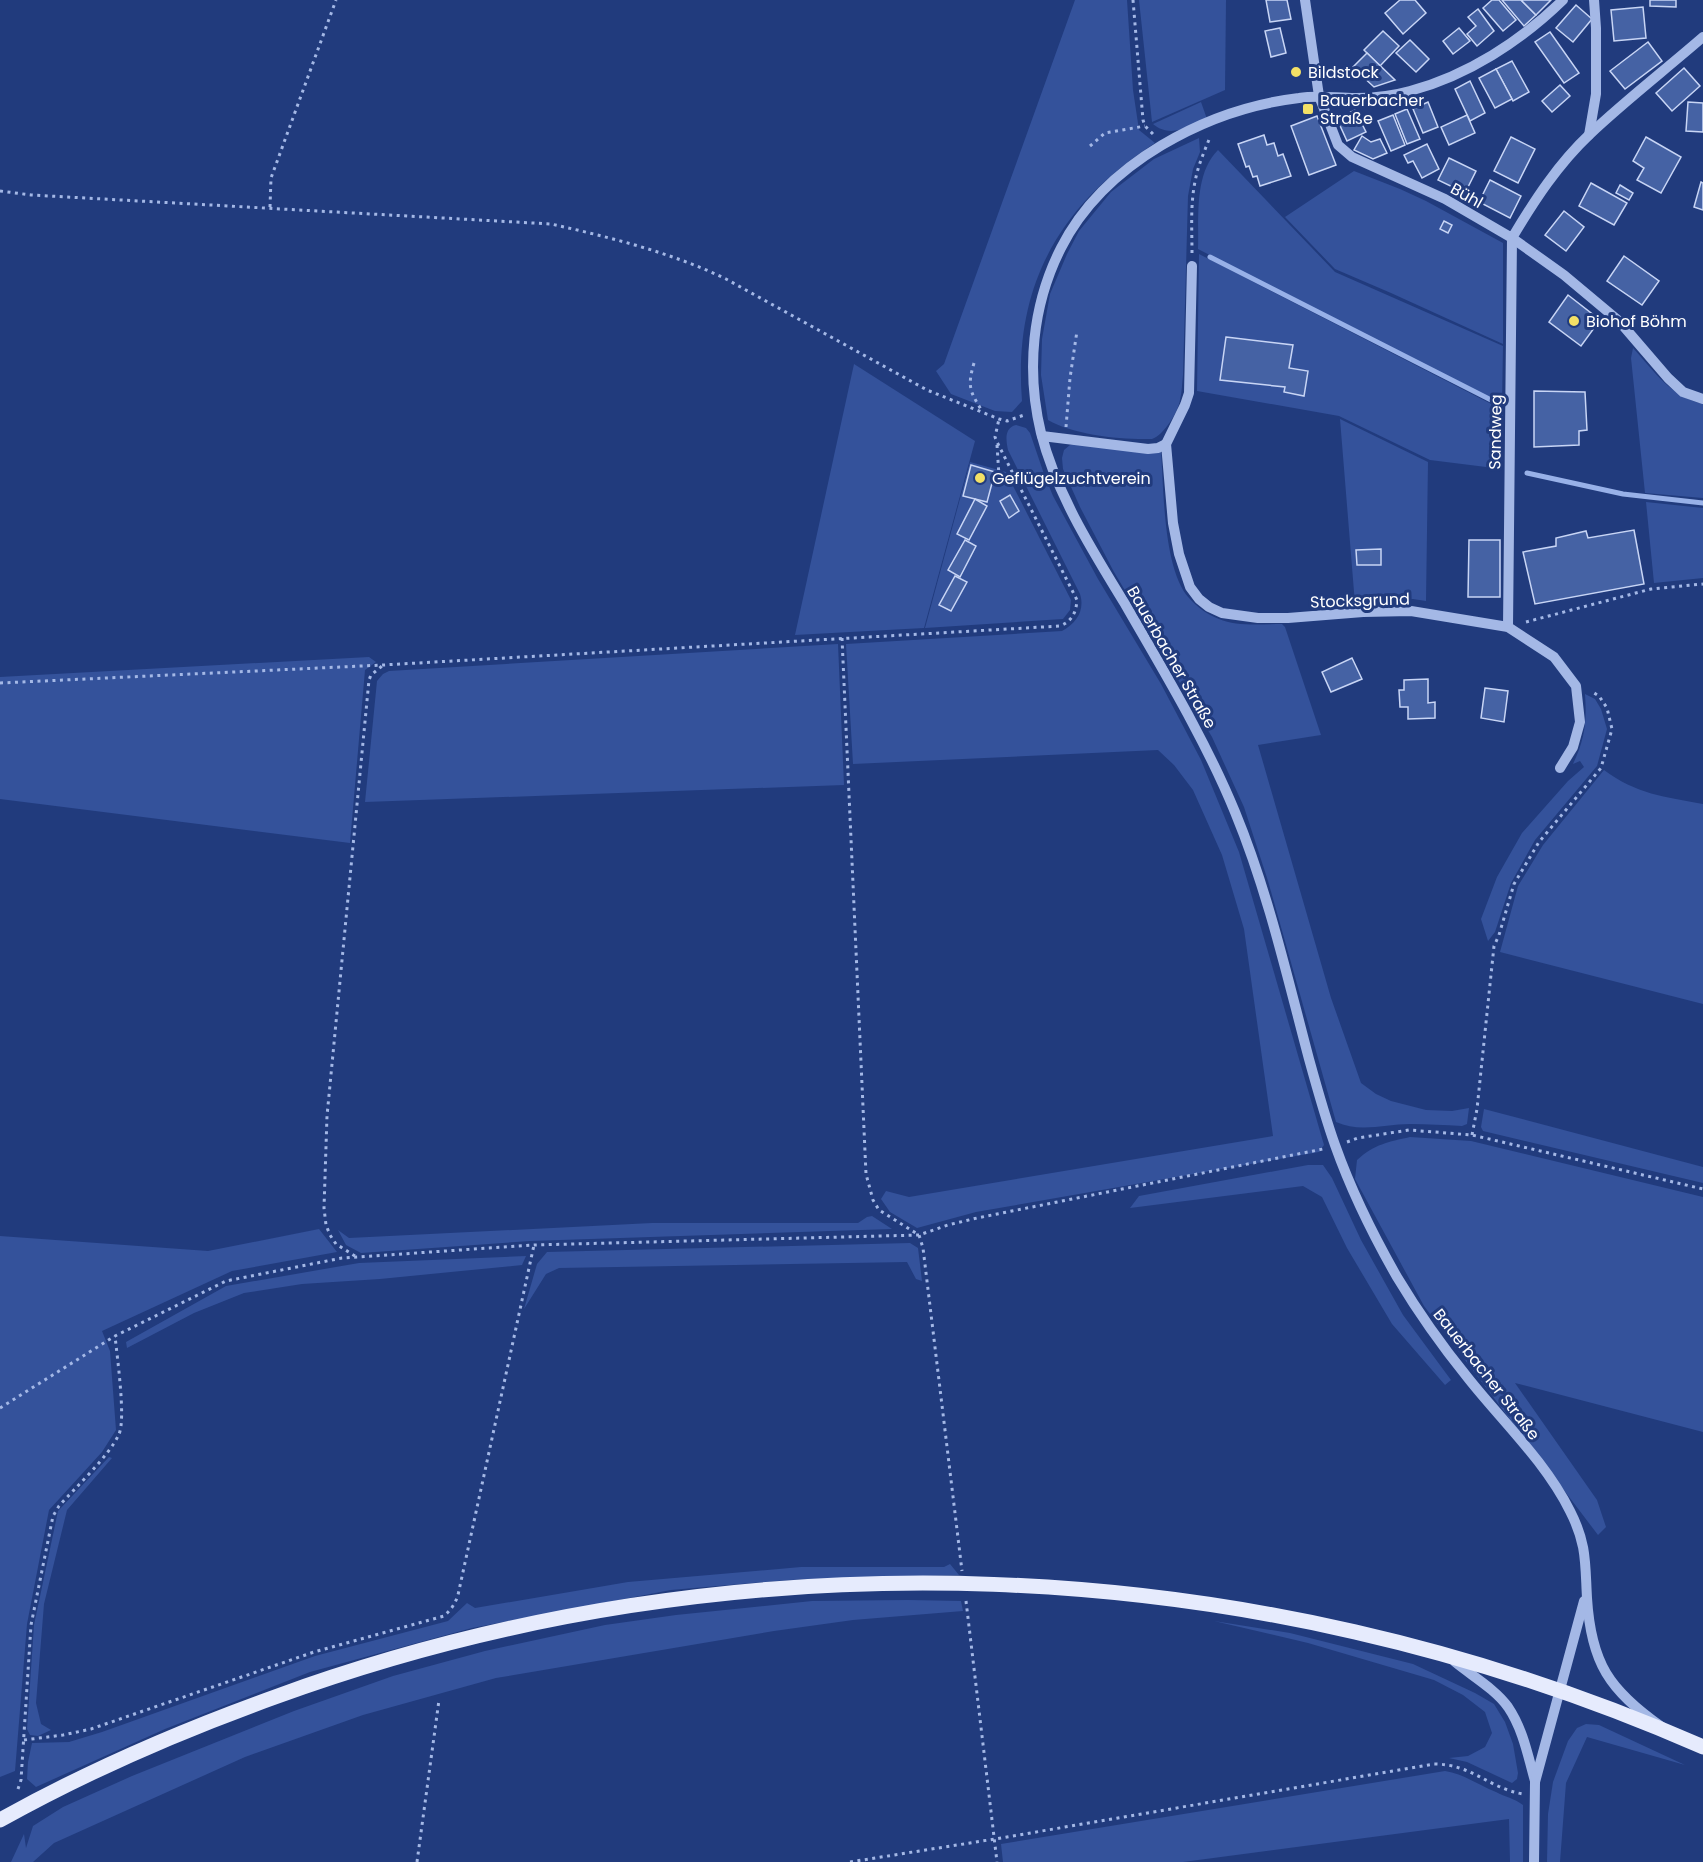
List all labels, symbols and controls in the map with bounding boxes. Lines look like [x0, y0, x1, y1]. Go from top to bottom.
place label: Bildstock [1308, 61, 1380, 84]
marker: Bildstock [1289, 65, 1303, 79]
place label: Bauerbacher Straße [1320, 89, 1424, 130]
marker: Bauerbacher Straße [1301, 102, 1315, 116]
street label: Bühl [1446, 177, 1487, 214]
place label: Biohof Böhm [1586, 310, 1687, 333]
marker: Biohof Böhm [1567, 314, 1581, 328]
street label: Sandweg [1483, 394, 1508, 470]
place label: Geflügelzuchtverein [992, 467, 1151, 490]
marker: Geflügelzuchtverein [973, 471, 987, 485]
street label: Bauerbacher Straße [1121, 582, 1222, 733]
street label: Stocksgrund [1310, 587, 1410, 614]
street label: Bauerbacher Straße [1428, 1304, 1545, 1445]

